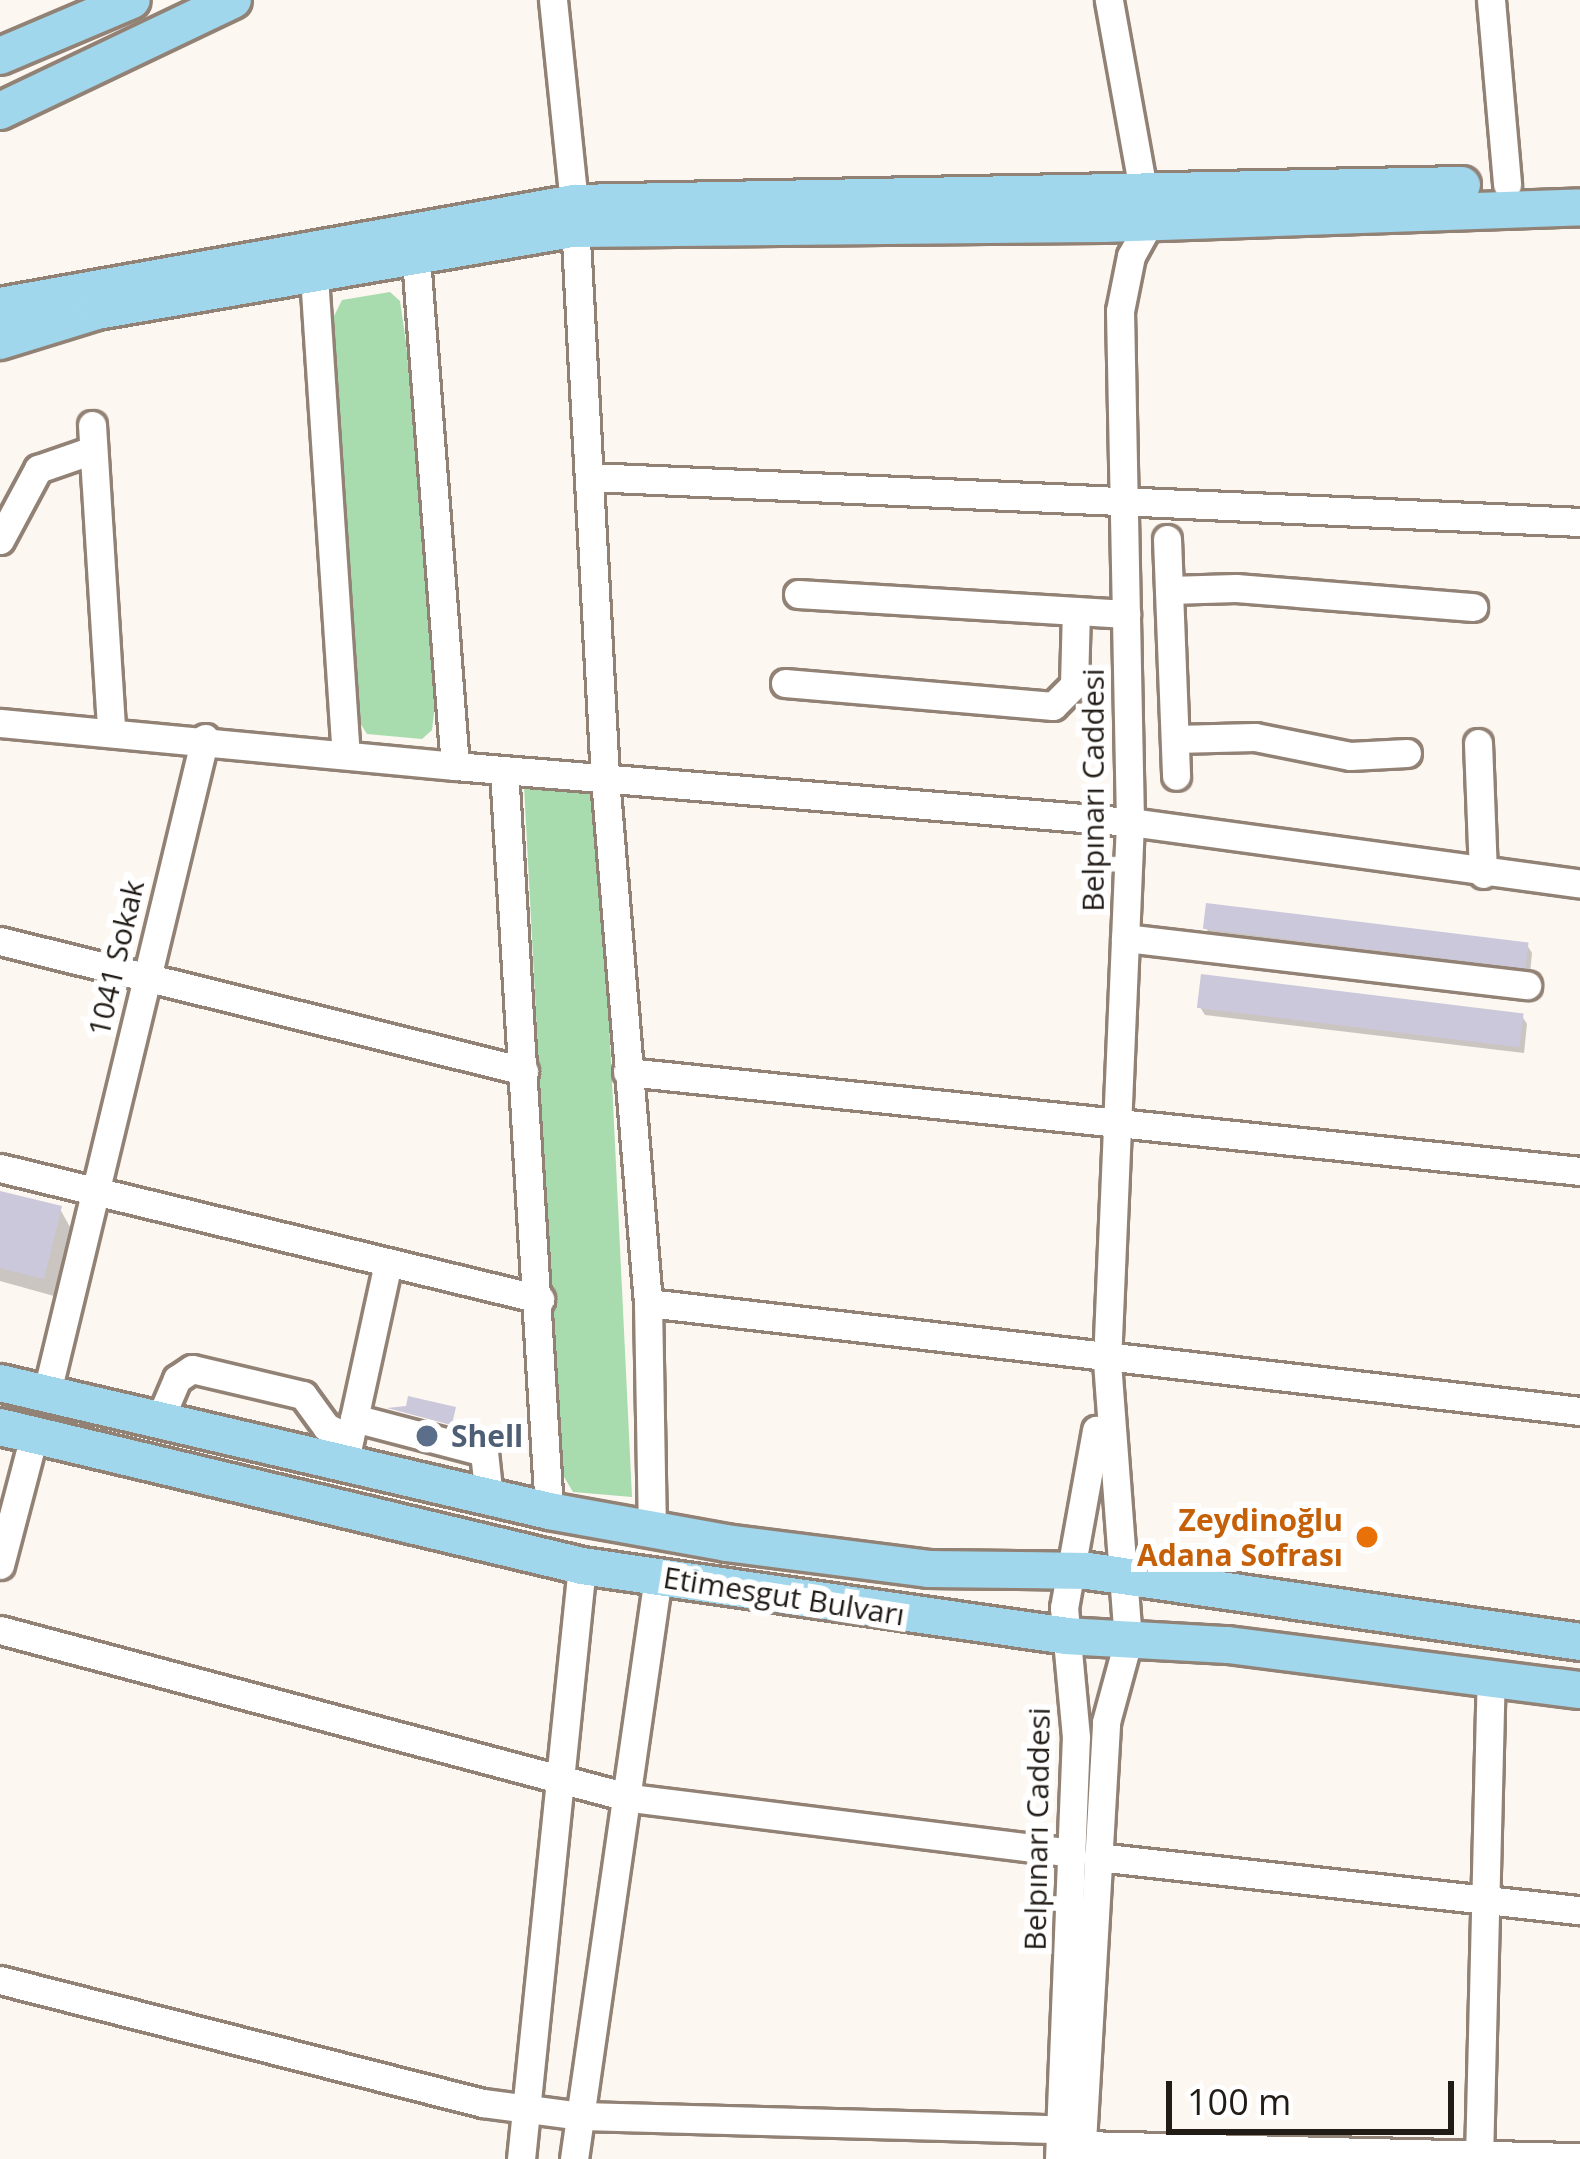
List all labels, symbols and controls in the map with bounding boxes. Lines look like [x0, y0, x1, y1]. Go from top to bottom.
street label: Belpınarı Caddesi [1075, 668, 1111, 912]
street label: 1041 Sokak [81, 876, 151, 1040]
place label: Shell [451, 1418, 523, 1454]
marker: Shell [414, 1423, 440, 1449]
place label: Zeydinoğlu Adana Sofrası [1137, 1502, 1343, 1573]
marker: Zeydinoğlu Adana Sofrası [1354, 1524, 1380, 1550]
street label: Etimesgut Bulvarı [661, 1559, 907, 1633]
street label: Belpınarı Caddesi [1017, 1707, 1057, 1951]
scale bar [1172, 2057, 1460, 2131]
text: 100 m [1187, 2077, 1291, 2126]

